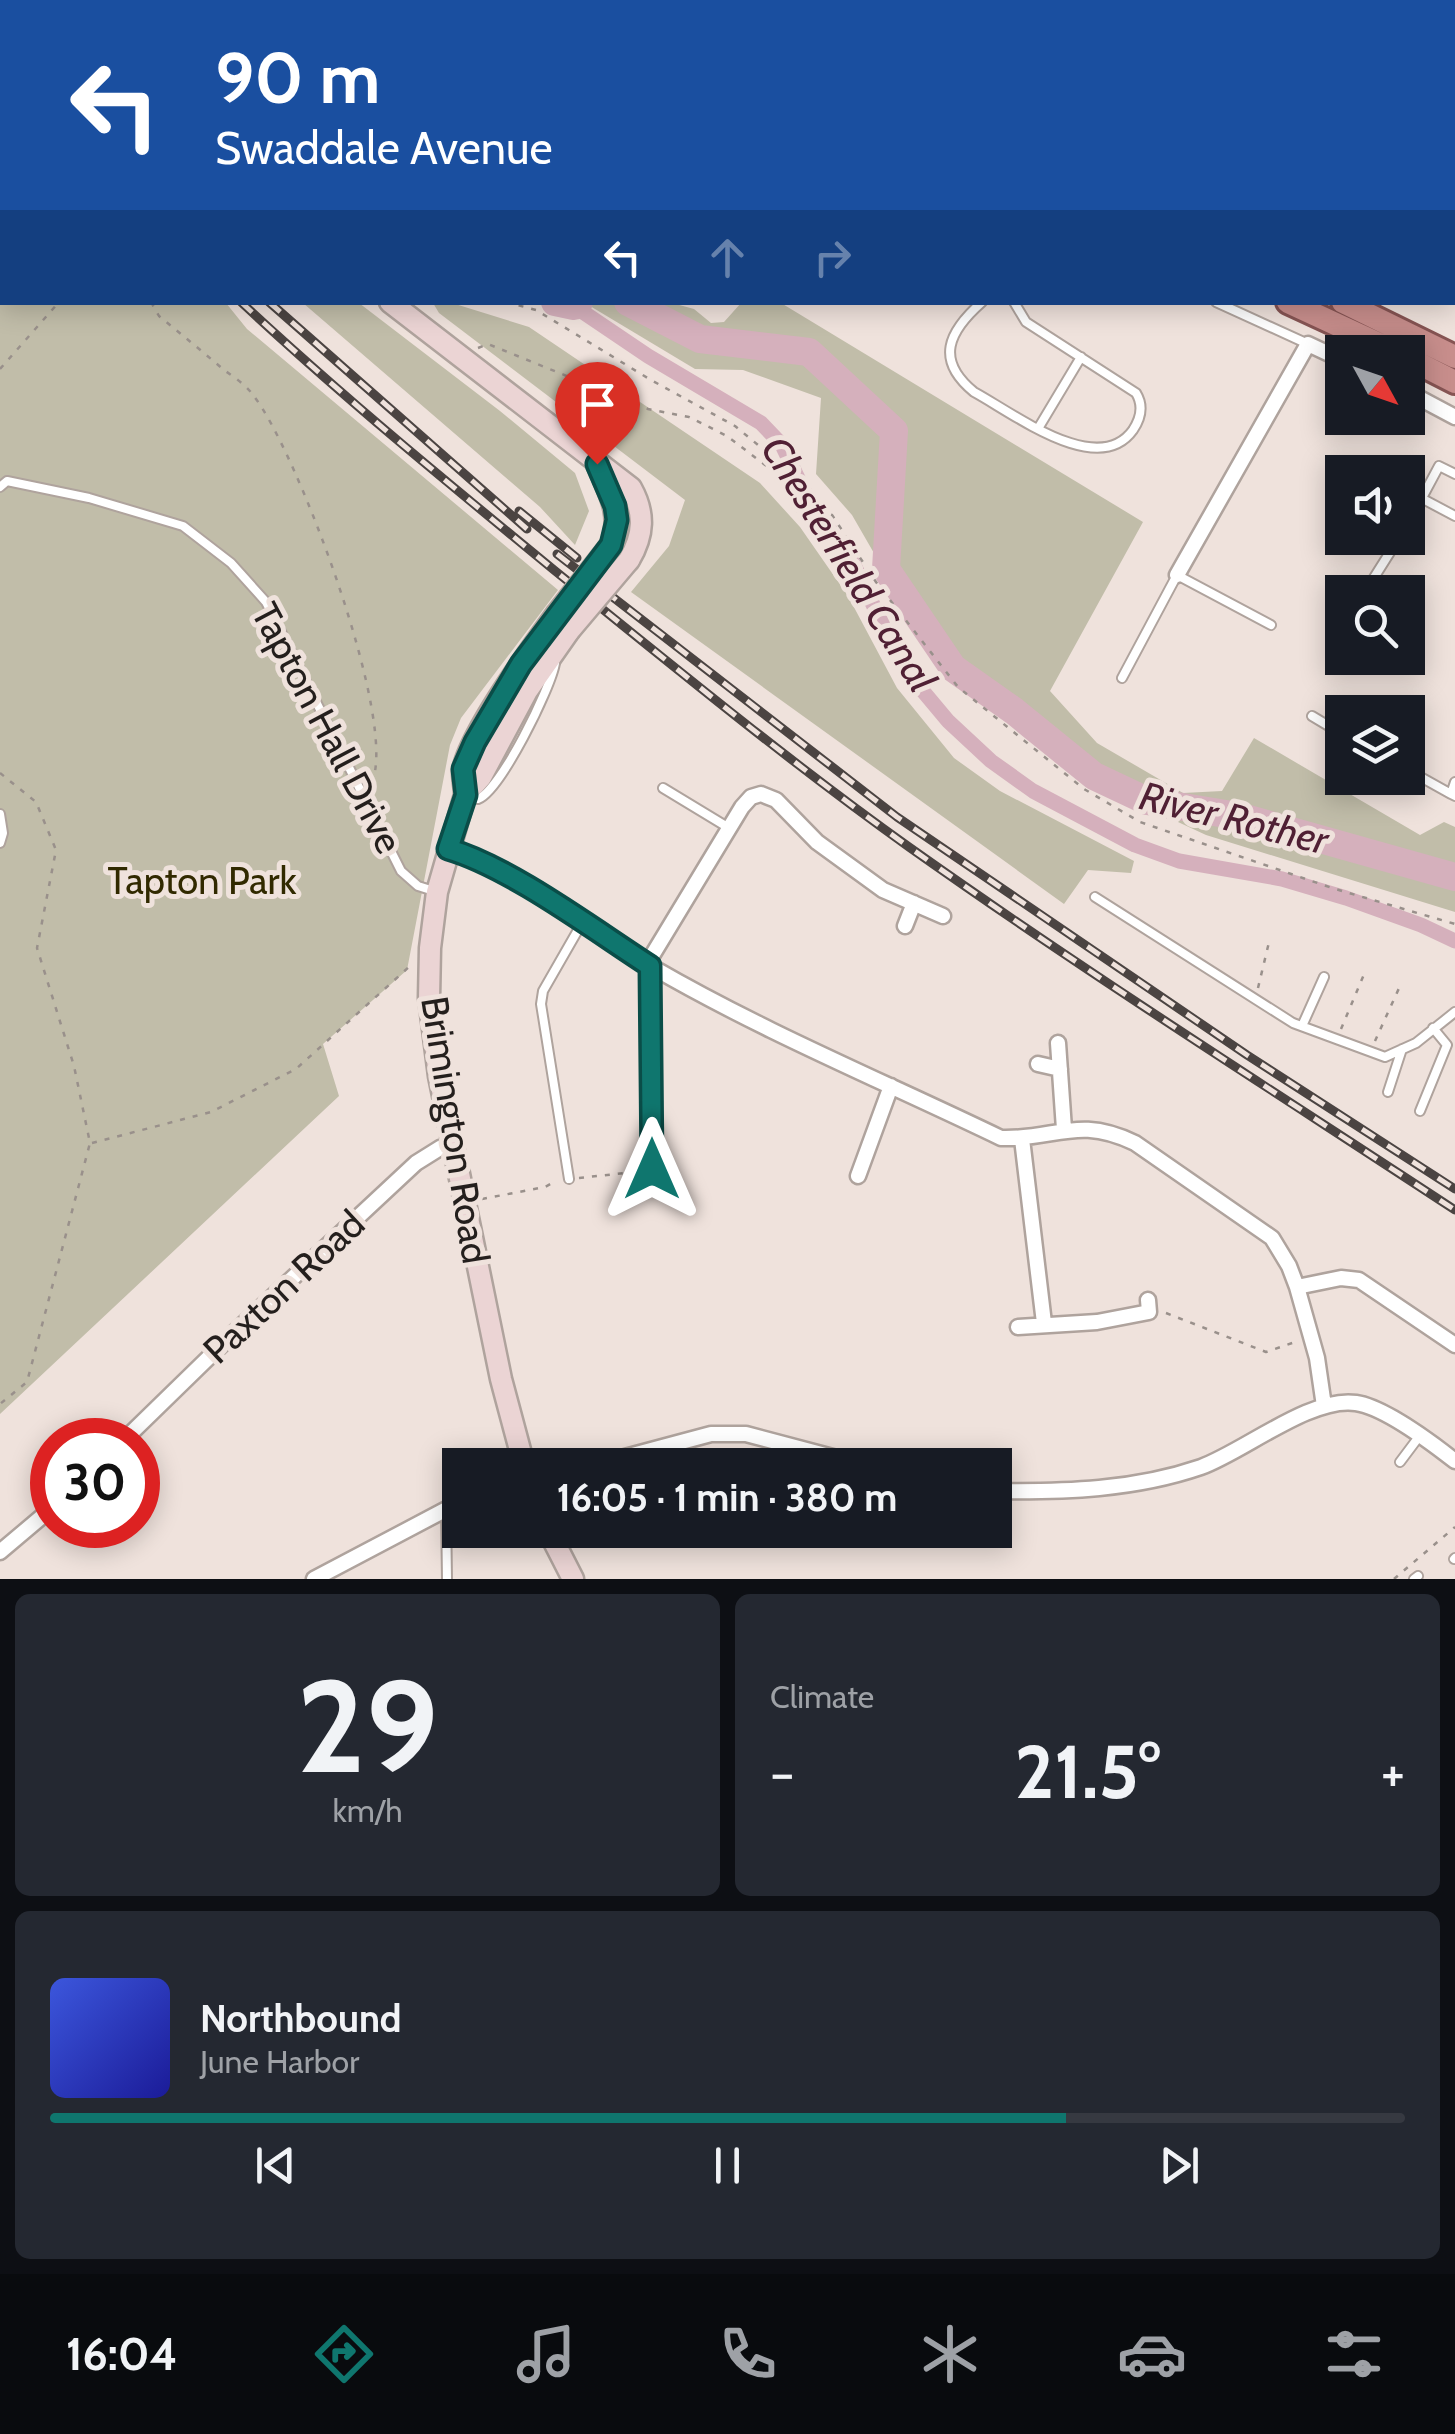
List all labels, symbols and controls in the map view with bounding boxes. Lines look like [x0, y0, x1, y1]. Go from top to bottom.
text: 90 m [215, 35, 380, 121]
icon: left [50, 40, 180, 170]
text: Swaddale Avenue [215, 121, 553, 175]
icon: left [595, 230, 650, 285]
icon: ahead [700, 230, 755, 285]
icon: right [805, 230, 860, 285]
north arrow [1325, 335, 1425, 435]
map controls [1325, 335, 1425, 795]
pin [555, 362, 640, 465]
icon: arrive [570, 377, 625, 432]
water label: Chesterfield Canal [751, 427, 948, 701]
button: sound [1325, 455, 1425, 555]
button: search [1325, 575, 1425, 675]
street label: Tapton Hall Drive [242, 595, 413, 861]
button: layers [1325, 695, 1425, 795]
water label: River Rother [1135, 770, 1335, 865]
park label: Tapton Park [108, 857, 296, 904]
street label: Brimington Road [411, 993, 500, 1267]
position arrow [600, 1117, 704, 1221]
street label: Paxton Road [193, 1200, 374, 1373]
speed limit sign: 30 [30, 1418, 160, 1548]
text: 16:05 · 1 min · 380 m [557, 1474, 897, 1521]
text: 29 [297, 1647, 438, 1805]
text: Climate [770, 1677, 874, 1716]
text: 21.5° [1015, 1726, 1160, 1817]
text: − [770, 1739, 794, 1806]
text: + [1381, 1739, 1405, 1806]
text: km/h [332, 1791, 403, 1830]
text: Northbound [200, 1995, 402, 2042]
text: June Harbor [200, 2042, 359, 2081]
icon: previous [248, 2138, 303, 2193]
icon: pause [700, 2138, 755, 2193]
icon: next [1152, 2138, 1207, 2193]
icon: directions [309, 2319, 379, 2389]
icon: music [511, 2319, 581, 2389]
icon: phone [713, 2319, 783, 2389]
icon: climate [915, 2319, 985, 2389]
icon: car [1117, 2319, 1187, 2389]
icon: filters [1319, 2319, 1389, 2389]
text: 16:04 [66, 2327, 178, 2381]

